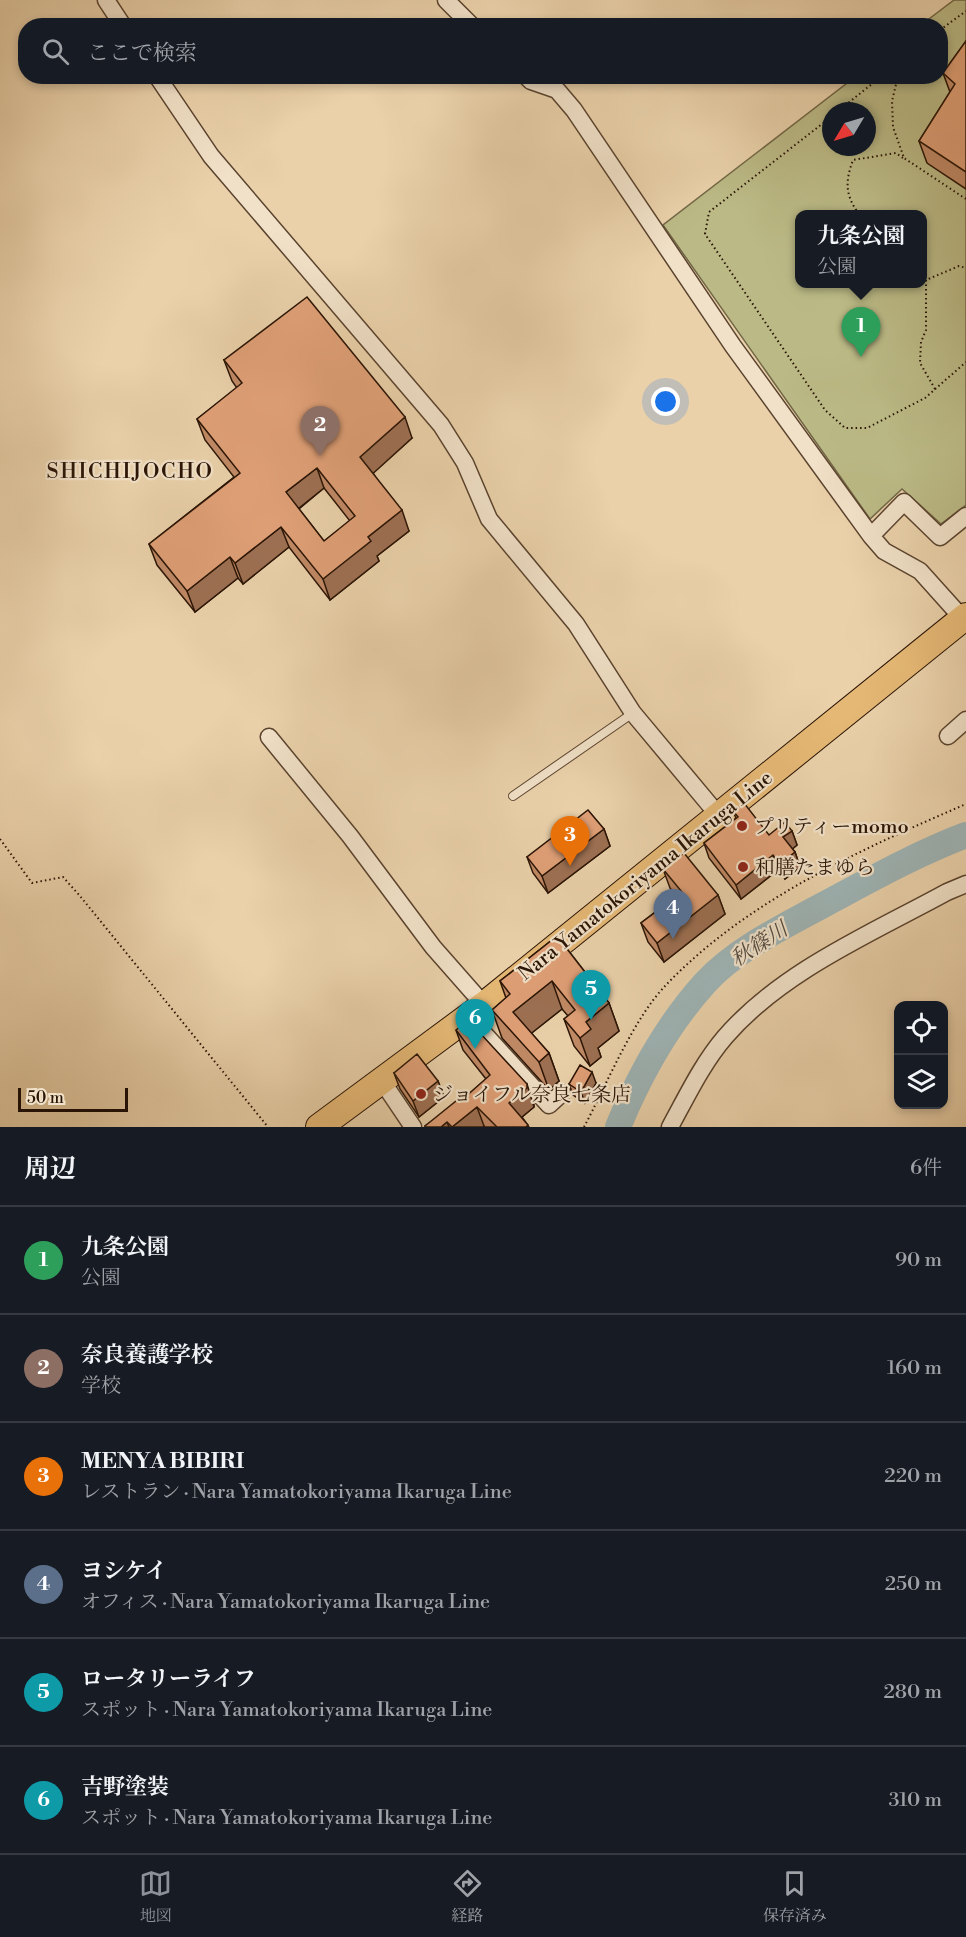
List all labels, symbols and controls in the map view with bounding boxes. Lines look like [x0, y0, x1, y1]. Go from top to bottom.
search box [18, 18, 948, 84]
icon: search [39, 35, 72, 68]
text: ここで検索 [87, 40, 197, 67]
north arrow [822, 102, 876, 156]
popup [795, 210, 927, 288]
text: 九条公園 [817, 223, 905, 250]
text: 公園 [817, 255, 857, 280]
pin: 1 [842, 308, 880, 357]
your location [651, 387, 680, 416]
pin: 2 [300, 406, 340, 456]
district label: SHICHIJOCHO [47, 459, 213, 485]
street label: Nara Yamatokoriyama Ikaruga Line [514, 766, 778, 987]
place label: プリティーmomo [754, 815, 909, 840]
pin: 3 [550, 816, 590, 866]
marker: プリティーmomo [735, 819, 749, 833]
place label: 和膳たまゆら [755, 856, 875, 881]
marker: 和膳たまゆら [736, 860, 750, 874]
pin: 4 [654, 890, 692, 939]
water label: 秋篠川 [726, 916, 795, 973]
pin: 5 [572, 970, 610, 1020]
pin: 6 [456, 1000, 494, 1049]
map controls [894, 1001, 948, 1109]
button: locate [894, 1001, 948, 1055]
button: layers [894, 1055, 948, 1109]
place label: ジョイフル奈良七条店 [433, 1083, 631, 1108]
scale bar [18, 1085, 128, 1112]
marker: ジョイフル奈良七条店 [414, 1087, 428, 1101]
text: 50 m [27, 1088, 64, 1108]
text: 周辺 [24, 1153, 76, 1185]
text: 6件 [910, 1156, 942, 1181]
text: 九条公園 [81, 1234, 169, 1261]
text: 1 [39, 1248, 48, 1273]
text: 90 m [895, 1248, 942, 1273]
text: 公園 [81, 1266, 121, 1291]
text: 奈良養護学校 [81, 1342, 213, 1369]
text: 2 [37, 1356, 50, 1381]
text: 160 m [887, 1356, 942, 1381]
text: 学校 [81, 1374, 121, 1399]
text: MENYA BIBIRI [81, 1448, 244, 1475]
text: 3 [37, 1464, 50, 1489]
text: 220 m [884, 1464, 942, 1489]
text: レストラン · Nara Yamatokoriyama Ikaruga Line [81, 1480, 512, 1505]
text: ヨシケイ [81, 1558, 167, 1585]
text: 4 [37, 1572, 50, 1597]
text: 250 m [885, 1572, 942, 1597]
text: オフィス · Nara Yamatokoriyama Ikaruga Line [81, 1590, 490, 1615]
text: ロータリーライフ [81, 1666, 256, 1693]
text: 5 [37, 1680, 50, 1705]
text: 280 m [883, 1680, 942, 1705]
text: スポット · Nara Yamatokoriyama Ikaruga Line [81, 1698, 492, 1723]
text: 吉野塗装 [81, 1774, 169, 1801]
text: 6 [37, 1788, 50, 1813]
text: 310 m [889, 1788, 942, 1813]
text: スポット · Nara Yamatokoriyama Ikaruga Line [81, 1806, 492, 1831]
tab: 地図 [139, 1867, 172, 1926]
tab: 経路 [451, 1867, 484, 1926]
tab: 保存済み [763, 1867, 827, 1926]

